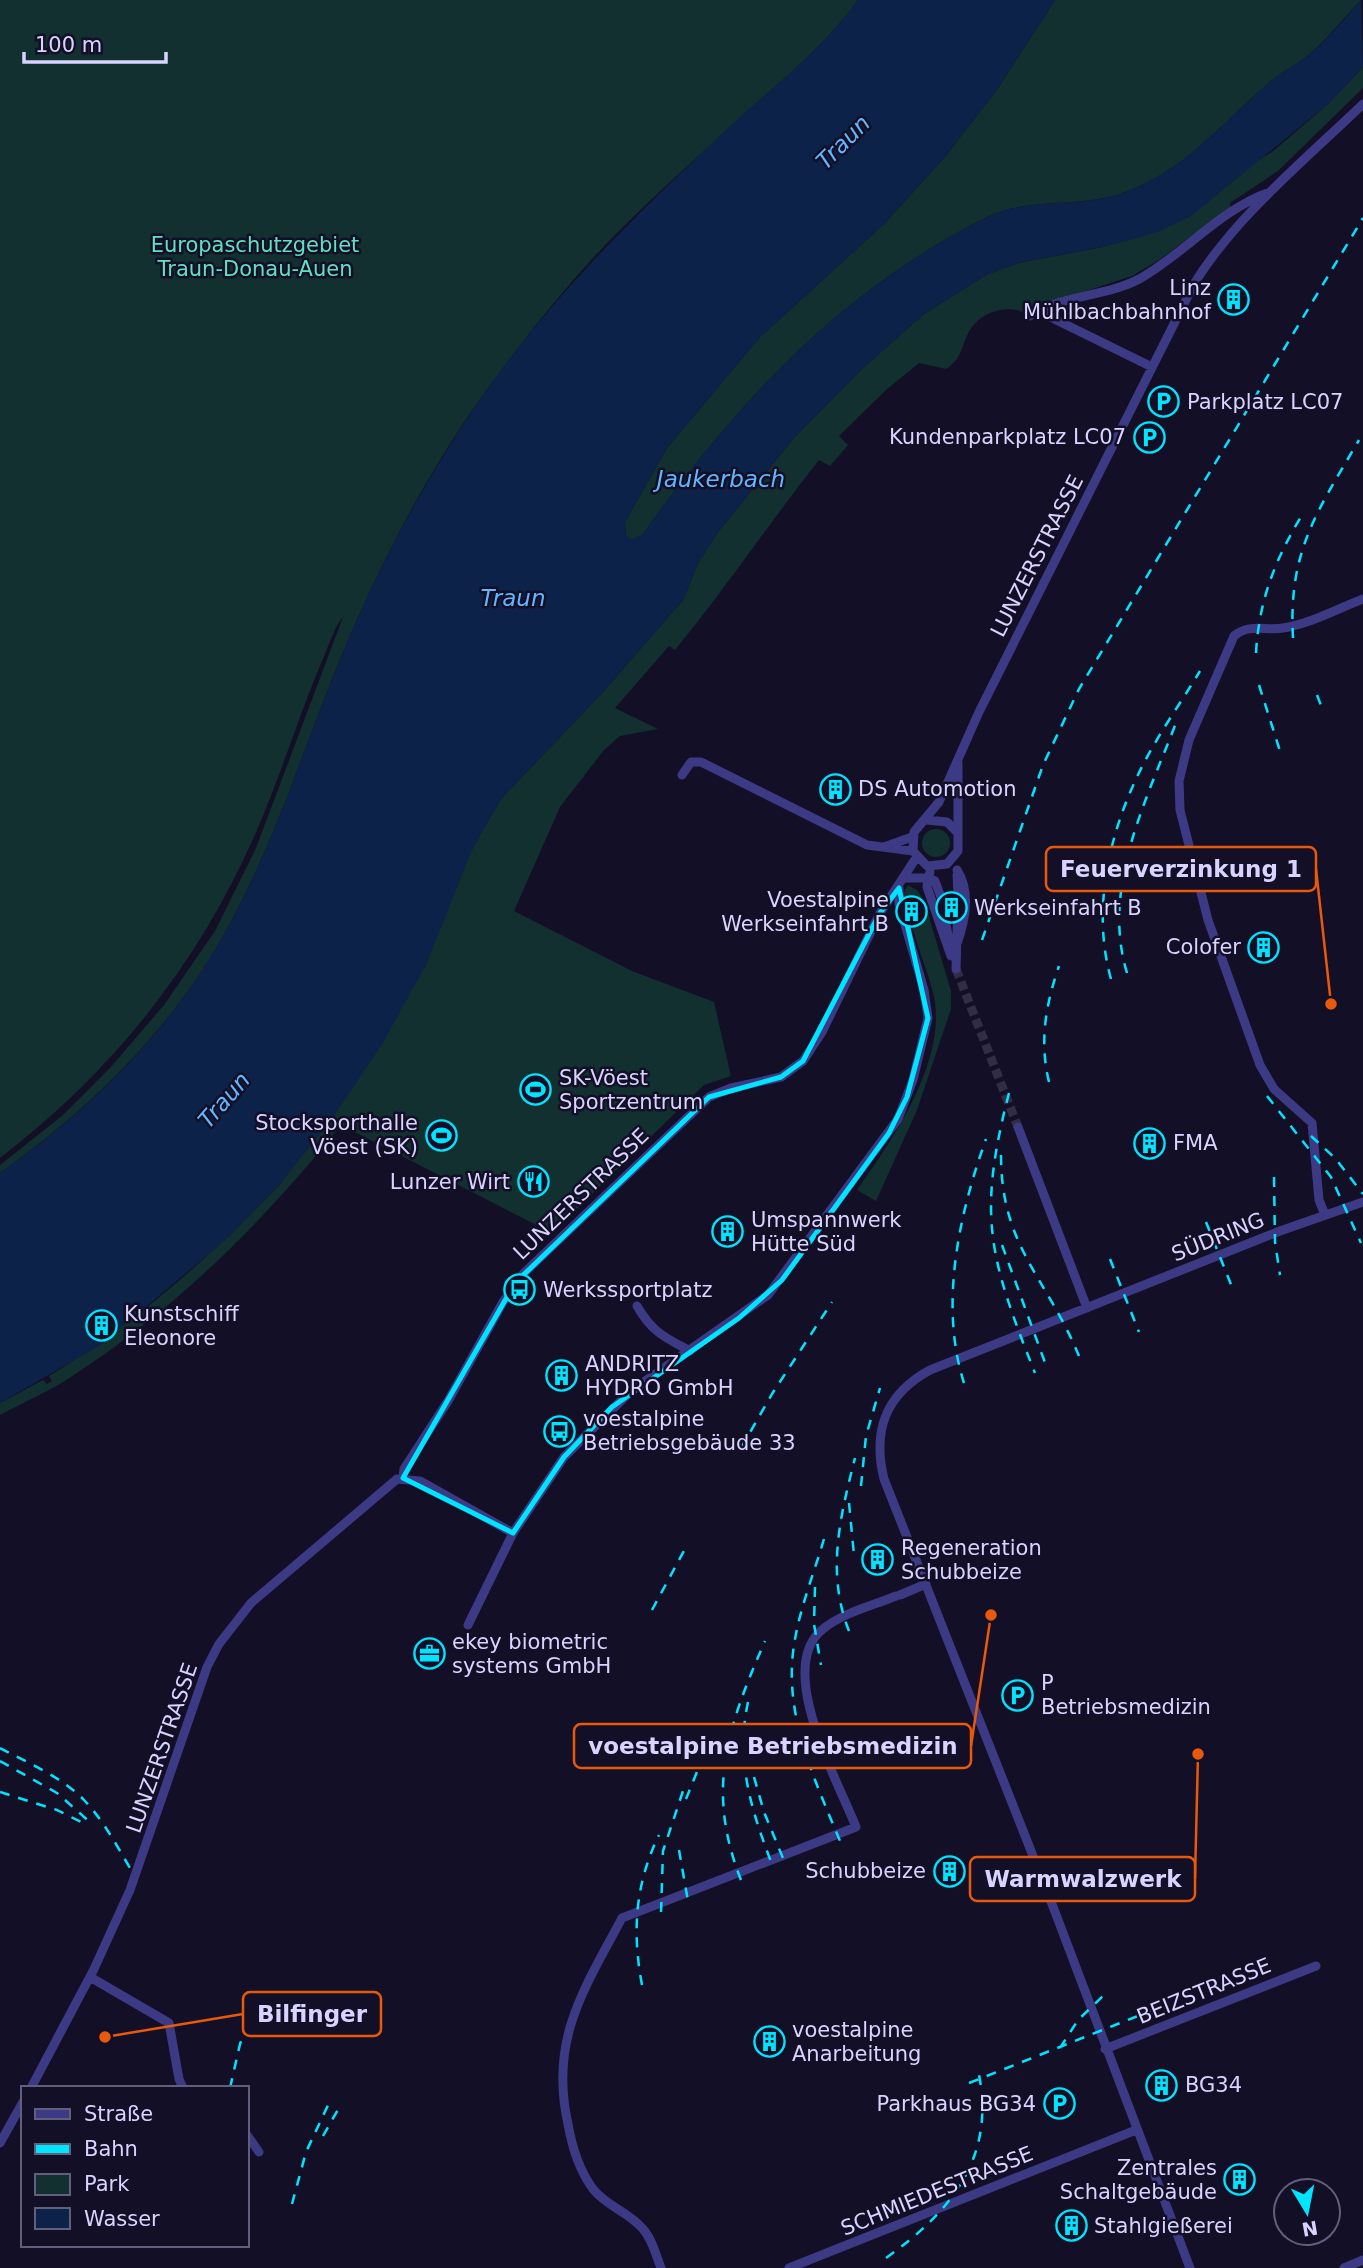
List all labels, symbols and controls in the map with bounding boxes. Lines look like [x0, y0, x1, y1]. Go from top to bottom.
scale bar [24, 21, 166, 65]
text: 100 m [35, 33, 102, 57]
water label: Traun [811, 110, 875, 174]
park label: Europaschutzgebiet Traun-Donau-Auen [151, 233, 359, 281]
place label: Linz Mühlbachbahnhof [1023, 276, 1212, 324]
building icon: Linz Mühlbachbahnhof [1217, 283, 1251, 317]
parking icon: Parkplatz LC07 [1147, 385, 1181, 419]
place label: Parkplatz LC07 [1187, 390, 1343, 414]
parking icon: Kundenparkplatz LC07 [1132, 420, 1166, 454]
place label: Kundenparkplatz LC07 [889, 425, 1126, 449]
water label: Jaukerbach [653, 466, 785, 492]
street label: LUNZERSTRASSE [986, 471, 1088, 641]
water label: Traun [481, 585, 545, 611]
building icon: DS Automotion [818, 772, 852, 806]
place label: DS Automotion [858, 777, 1016, 801]
callout: Feuerverzinkung 1 [1046, 847, 1316, 891]
text: Feuerverzinkung 1 [1060, 856, 1302, 882]
place label: Voestalpine Werkseinfahrt B [721, 888, 889, 936]
building icon: Werkseinfahrt B [934, 891, 968, 925]
building icon: Voestalpine Werkseinfahrt B [895, 895, 929, 929]
place label: Werkseinfahrt B [974, 896, 1142, 920]
building icon: Colofer [1247, 930, 1281, 964]
place label: Colofer [1166, 935, 1241, 959]
place label: SK-Vöest Sportzentrum [559, 1066, 703, 1114]
water label: Traun [193, 1067, 255, 1133]
sports icon: SK-Vöest Sportzentrum [519, 1073, 553, 1107]
place label: Stocksporthalle Vöest (SK) [255, 1111, 418, 1159]
sports icon: Stocksporthalle Vöest (SK) [424, 1118, 458, 1152]
street label: LUNZERSTRASSE [509, 1123, 653, 1265]
building icon: FMA [1133, 1126, 1167, 1160]
place label: FMA [1173, 1131, 1218, 1155]
restaurant icon: Lunzer Wirt [516, 1165, 550, 1199]
place label: Lunzer Wirt [390, 1170, 510, 1194]
street label: SÜDRING [1168, 1207, 1268, 1266]
place label: Umspannwerk Hütte Süd [751, 1208, 902, 1256]
building icon: Umspannwerk Hütte Süd [711, 1215, 745, 1249]
bus stop icon: Werkssportplatz [503, 1273, 537, 1307]
place label: Werkssportplatz [543, 1278, 712, 1302]
place label: Kunstschiff Eleonore [124, 1302, 239, 1350]
building icon: Kunstschiff Eleonore [84, 1309, 118, 1343]
place label: ANDRITZ HYDRO GmbH [585, 1352, 733, 1400]
building icon: ANDRITZ HYDRO GmbH [545, 1359, 579, 1393]
place label: voestalpine Betriebsgebäude 33 [583, 1407, 796, 1455]
bus stop icon: voestalpine Betriebsgebäude 33 [543, 1414, 577, 1448]
place label: Regeneration Schubbeize [901, 1536, 1042, 1584]
building icon: Regeneration Schubbeize [861, 1543, 895, 1577]
place label: ekey biometric systems GmbH [452, 1630, 611, 1678]
office icon: ekey biometric systems GmbH [412, 1637, 446, 1671]
street label: LUNZERSTRASSE [122, 1660, 202, 1836]
place label: P Betriebsmedizin [1041, 1671, 1211, 1719]
parking icon: P Betriebsmedizin [1001, 1678, 1035, 1712]
callout: voestalpine Betriebsmedizin [574, 1724, 971, 1768]
text: voestalpine Betriebsmedizin [588, 1733, 958, 1759]
building icon: Schubbeize [932, 1854, 966, 1888]
callout: Warmwalzwerk [970, 1857, 1195, 1901]
place label: Schubbeize [805, 1859, 926, 1883]
text: Warmwalzwerk [985, 1866, 1182, 1892]
street label: BEIZSTRASSE [1133, 1953, 1275, 2029]
callout: Bilfinger [243, 1992, 381, 2036]
text: Bilfinger [257, 2001, 368, 2027]
place label: voestalpine Anarbeitung [792, 2018, 921, 2066]
building icon: voestalpine Anarbeitung [752, 2025, 786, 2059]
building icon: BG34 [1145, 2068, 1179, 2102]
place label: BG34 [1185, 2073, 1242, 2097]
legend [21, 2086, 248, 2247]
parking icon: Parkhaus BG34 [1042, 2087, 1076, 2121]
place label: Parkhaus BG34 [876, 2092, 1036, 2116]
text: Straße [84, 2102, 153, 2126]
text: Bahn [84, 2137, 138, 2161]
street label: SCHMIEDESTRASSE [837, 2141, 1037, 2241]
place label: Zentrales Schaltgebäude [1060, 2156, 1217, 2204]
building icon: Zentrales Schaltgebäude [1223, 2163, 1257, 2197]
text: Park [84, 2172, 130, 2196]
north arrow [1272, 2177, 1342, 2247]
text: Wasser [84, 2207, 160, 2231]
building icon: Stahlgießerei [1054, 2209, 1088, 2243]
place label: Stahlgießerei [1094, 2214, 1233, 2238]
text: N [1300, 2217, 1320, 2241]

